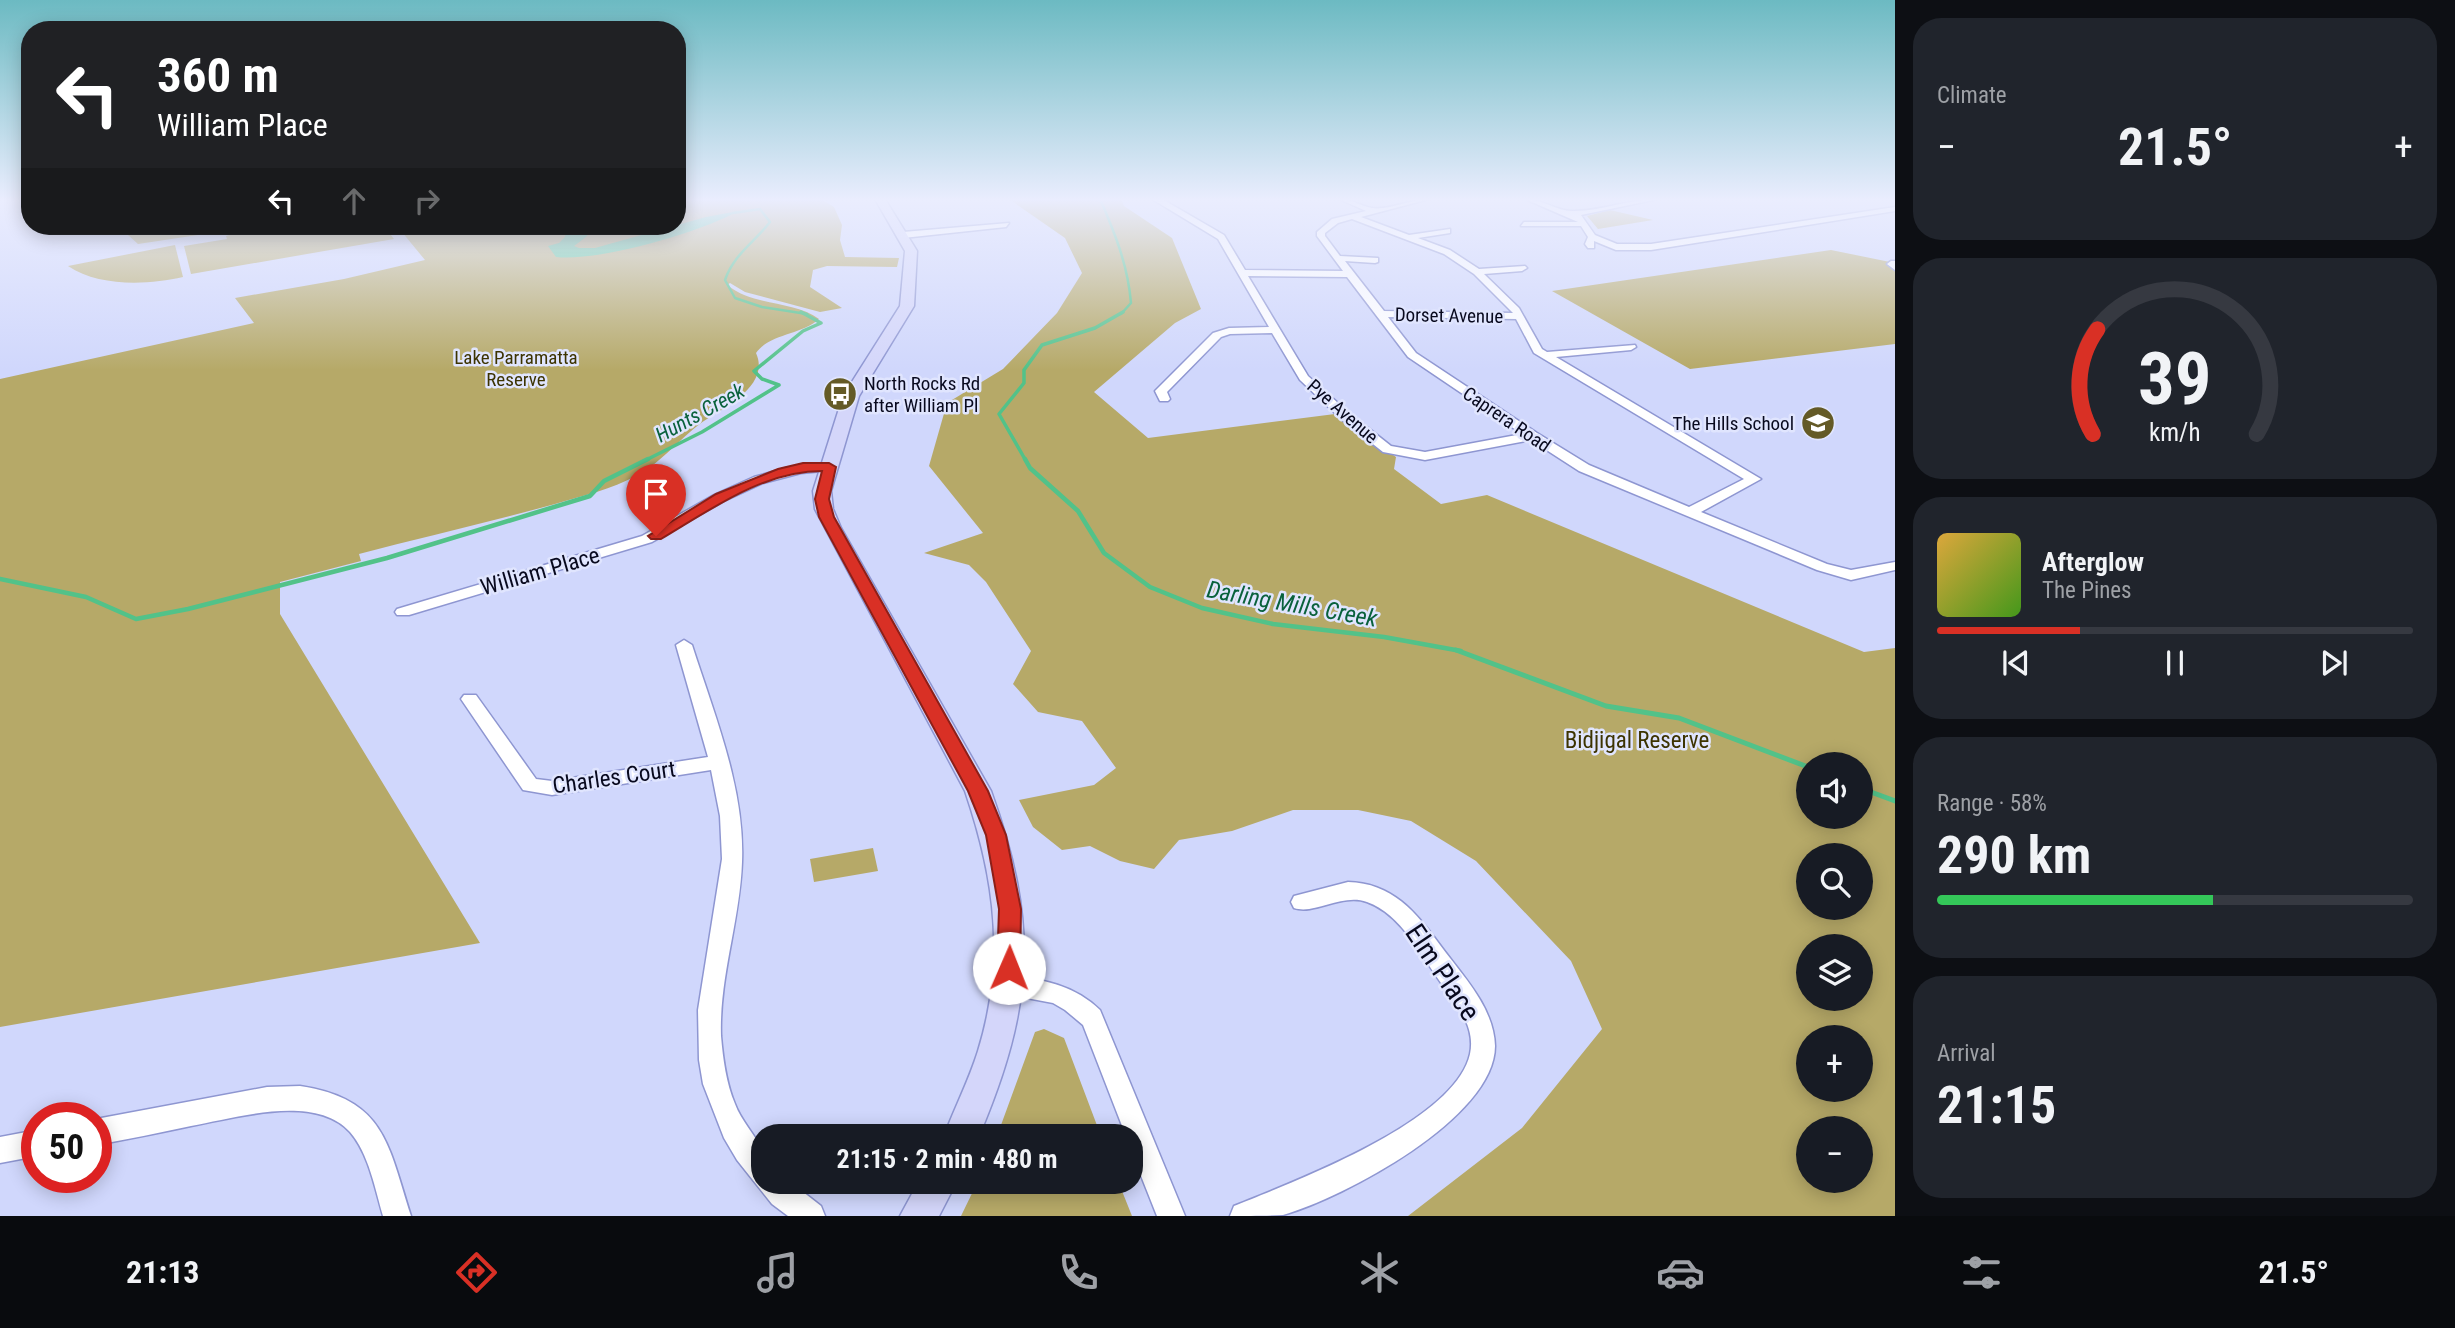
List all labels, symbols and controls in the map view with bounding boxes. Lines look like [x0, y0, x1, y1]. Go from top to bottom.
text: 360 m [157, 47, 279, 104]
icon: left [42, 49, 133, 140]
text: Climate [1937, 82, 2007, 109]
text: William Place [157, 106, 328, 144]
text: 21.5° [2118, 117, 2232, 178]
text: − [1937, 125, 1956, 169]
text: + [2394, 125, 2413, 169]
icon: left [262, 182, 300, 220]
icon: ahead [335, 182, 373, 220]
icon: right [408, 182, 446, 220]
street label: Dorset Avenue [1395, 303, 1503, 328]
text: 39 [2138, 337, 2212, 423]
park label: Lake Parramatta Reserve [454, 346, 578, 391]
place label: North Rocks Rd after William Pl [864, 372, 980, 417]
street label: Pye Avenue [1303, 374, 1383, 448]
bus stop icon: North Rocks Rd after William Pl [821, 375, 859, 413]
water label: Hunts Creek [651, 378, 750, 447]
street label: Caprera Road [1459, 382, 1555, 457]
school or university icon: The Hills School [1799, 404, 1837, 442]
place label: The Hills School [1673, 412, 1794, 435]
text: km/h [2149, 418, 2201, 447]
pin [626, 464, 686, 536]
icon: arrive [637, 475, 675, 513]
street label: William Place [477, 542, 603, 601]
text: Afterglow [2042, 547, 2144, 577]
water label: Darling Mills Creek [1205, 575, 1380, 633]
text: The Pines [2042, 577, 2132, 604]
icon: previous [1997, 644, 2035, 682]
icon: pause [2156, 644, 2194, 682]
icon: next [2315, 644, 2353, 682]
park label: Bidjigal Reserve [1565, 727, 1709, 754]
map controls [1796, 752, 1873, 1193]
button: sound [1796, 752, 1873, 829]
street label: Charles Court [551, 755, 677, 799]
text: Range · 58% [1937, 790, 2047, 817]
text: 290 km [1937, 825, 2091, 886]
button: search [1796, 843, 1873, 920]
street label: Elm Place [1398, 918, 1487, 1027]
position arrow [972, 931, 1046, 1005]
button: layers [1796, 934, 1873, 1011]
button: + [1796, 1025, 1873, 1102]
text: Arrival [1937, 1040, 1996, 1067]
text: 21:15 [1937, 1075, 2056, 1136]
speed limit sign: 50 [21, 1102, 112, 1193]
button: − [1796, 1116, 1873, 1193]
text: 21:15 · 2 min · 480 m [837, 1144, 1057, 1174]
icon: directions [452, 1248, 501, 1297]
icon: music [753, 1248, 802, 1297]
icon: phone [1054, 1248, 1103, 1297]
icon: climate [1355, 1248, 1404, 1297]
icon: car [1656, 1248, 1705, 1297]
icon: filters [1957, 1248, 2006, 1297]
text: 21:13 [126, 1253, 200, 1291]
text: 21.5° [2259, 1253, 2329, 1291]

